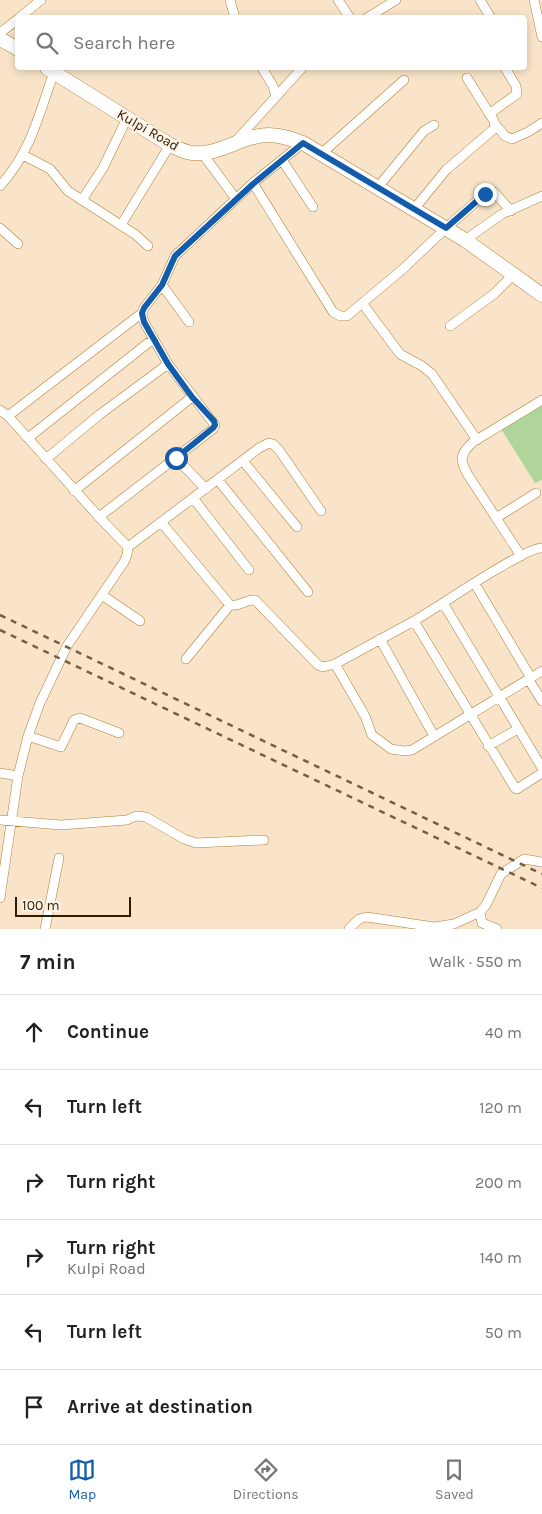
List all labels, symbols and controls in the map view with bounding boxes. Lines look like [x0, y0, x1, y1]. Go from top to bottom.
search box [15, 15, 527, 70]
icon: search [33, 29, 61, 57]
text: Search here [73, 32, 175, 54]
street label: Kulpi Road [114, 105, 182, 155]
route end [474, 183, 497, 206]
route start [165, 447, 188, 470]
scale bar [15, 894, 131, 917]
text: 100 m [22, 897, 60, 914]
text: 7 min [20, 950, 76, 974]
text: Walk · 550 m [429, 952, 522, 971]
icon: ahead [20, 1018, 48, 1046]
text: Continue [67, 1021, 149, 1043]
text: 40 m [485, 1023, 522, 1042]
icon: left [20, 1093, 48, 1121]
text: Turn left [67, 1096, 142, 1118]
text: 120 m [479, 1098, 522, 1117]
icon: right [20, 1168, 48, 1196]
text: Turn right [67, 1171, 156, 1193]
text: 200 m [475, 1173, 522, 1192]
text: Turn right [67, 1237, 156, 1259]
icon: right [20, 1243, 48, 1271]
text: 140 m [480, 1248, 522, 1267]
text: Kulpi Road [67, 1259, 146, 1278]
icon: left [20, 1318, 48, 1346]
text: Turn left [67, 1321, 142, 1343]
text: 50 m [485, 1323, 522, 1342]
icon: arrive [20, 1393, 48, 1421]
text: Arrive at destination [67, 1396, 253, 1418]
tab: Map [68, 1456, 96, 1503]
tab: Directions [233, 1456, 299, 1503]
tab: Saved [435, 1456, 474, 1503]

